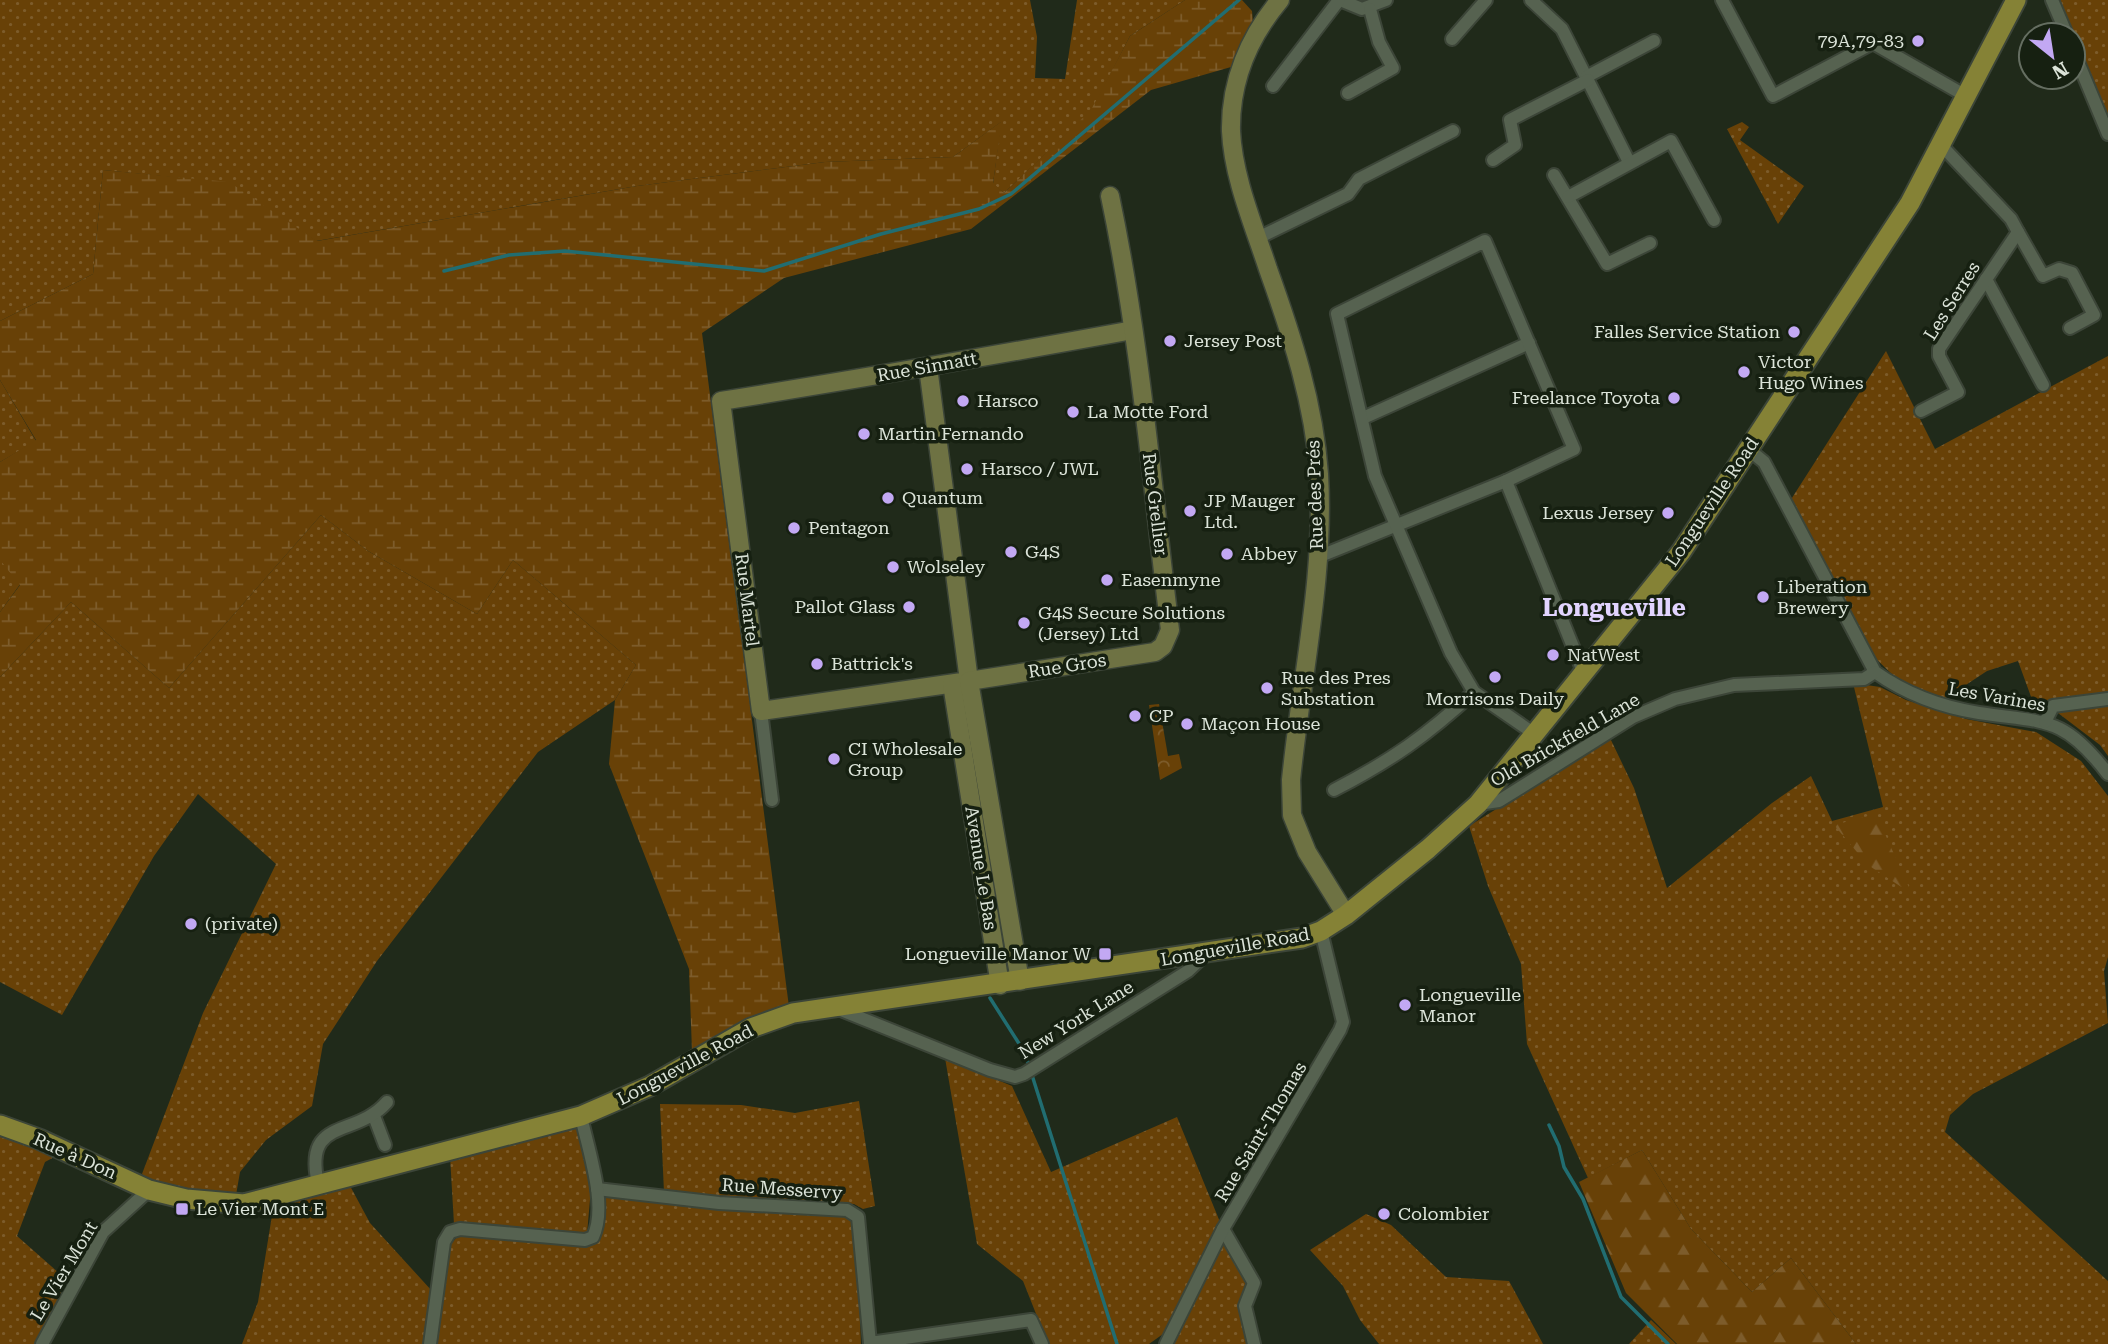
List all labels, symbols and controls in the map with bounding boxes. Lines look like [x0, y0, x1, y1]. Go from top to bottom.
north arrow [2017, 21, 2087, 91]
place label: 79A,79-83 [1817, 30, 1904, 51]
marker: 79A,79-83 [1910, 33, 1926, 49]
text: N [2048, 57, 2072, 84]
street label: Les Serres [1919, 258, 1984, 344]
place label: Falles Service Station [1594, 321, 1780, 342]
marker: Falles Service Station [1786, 324, 1802, 340]
place label: Jersey Post [1184, 330, 1282, 351]
marker: Jersey Post [1162, 333, 1178, 349]
street label: Rue Sinnatt [875, 347, 979, 386]
place label: Victor Hugo Wines [1758, 351, 1864, 393]
marker: Victor Hugo Wines [1736, 364, 1752, 380]
place label: Freelance Toyota [1512, 387, 1660, 408]
place label: Harsco [977, 390, 1039, 411]
marker: Freelance Toyota [1666, 390, 1682, 406]
marker: Harsco [955, 393, 971, 409]
place label: La Motte Ford [1087, 401, 1209, 422]
marker: La Motte Ford [1065, 404, 1081, 420]
place label: Martin Fernando [878, 423, 1024, 444]
marker: Martin Fernando [856, 426, 872, 442]
street label: Longueville Road [1661, 433, 1763, 570]
street label: Rue des Prés [1302, 440, 1327, 550]
street label: Rue Grellier [1139, 452, 1172, 556]
place label: Harsco / JWL [981, 458, 1099, 479]
marker: Harsco / JWL [959, 461, 975, 477]
place label: Quantum [902, 487, 983, 508]
marker: Quantum [880, 490, 896, 506]
place label: JP Mauger Ltd. [1204, 490, 1295, 532]
place label: Lexus Jersey [1542, 502, 1654, 523]
marker: JP Mauger Ltd. [1182, 503, 1198, 519]
marker: Lexus Jersey [1660, 505, 1676, 521]
place label: Pentagon [808, 517, 890, 538]
marker: Pentagon [786, 520, 802, 536]
place label: G4S [1025, 541, 1060, 562]
place label: Abbey [1241, 543, 1298, 564]
marker: G4S [1003, 544, 1019, 560]
marker: Abbey [1219, 546, 1235, 562]
street label: Rue Martel [731, 552, 764, 648]
place label: Wolseley [907, 556, 986, 577]
marker: Wolseley [885, 559, 901, 575]
place label: Easenmyne [1121, 569, 1221, 590]
marker: Easenmyne [1099, 572, 1115, 588]
place label: Liberation Brewery [1777, 576, 1868, 618]
marker: Liberation Brewery [1755, 589, 1771, 605]
district label: Longueville [1542, 594, 1686, 622]
place label: Pallot Glass [794, 596, 895, 617]
marker: Pallot Glass [901, 599, 917, 615]
place label: G4S Secure Solutions (Jersey) Ltd [1038, 602, 1225, 644]
marker: G4S Secure Solutions (Jersey) Ltd [1016, 615, 1032, 631]
place label: NatWest [1567, 644, 1640, 665]
marker: NatWest [1545, 647, 1561, 663]
street label: Rue Gros [1026, 649, 1107, 682]
place label: Battrick's [831, 653, 913, 674]
marker: Battrick's [809, 656, 825, 672]
place label: Rue des Pres Substation [1281, 667, 1391, 709]
marker: Morrisons Daily [1487, 669, 1503, 685]
street label: Les Varines [1947, 678, 2047, 715]
marker: Rue des Pres Substation [1259, 680, 1275, 696]
place label: Morrisons Daily [1426, 688, 1565, 709]
street label: Old Brickfield Lane [1487, 688, 1643, 791]
place label: CP [1149, 705, 1174, 726]
marker: CP [1127, 708, 1143, 724]
place label: Maçon House [1201, 713, 1320, 734]
marker: Maçon House [1179, 716, 1195, 732]
place label: CI Wholesale Group [848, 738, 963, 780]
marker: CI Wholesale Group [826, 751, 842, 767]
street label: Avenue Le Bas [961, 805, 1002, 931]
place label: (private) [205, 913, 278, 934]
marker: (private) [183, 916, 199, 932]
street label: Longueville Road [1159, 923, 1312, 970]
place label: Longueville Manor W [905, 943, 1092, 964]
marker: Longueville Manor W [1097, 946, 1113, 962]
street label: New York Lane [1014, 976, 1137, 1063]
place label: Longueville Manor [1419, 984, 1521, 1026]
marker: Longueville Manor [1397, 997, 1413, 1013]
street label: Longueville Road [613, 1020, 757, 1109]
street label: Rue Saint-Thomas [1210, 1058, 1311, 1206]
street label: Rue à Don [30, 1128, 120, 1183]
street label: Rue Messervy [721, 1174, 843, 1203]
place label: Le Vier Mont E [196, 1198, 324, 1219]
marker: Le Vier Mont E [174, 1201, 190, 1217]
place label: Colombier [1398, 1203, 1489, 1224]
marker: Colombier [1376, 1206, 1392, 1222]
street label: Le Vier Mont [26, 1217, 102, 1324]

